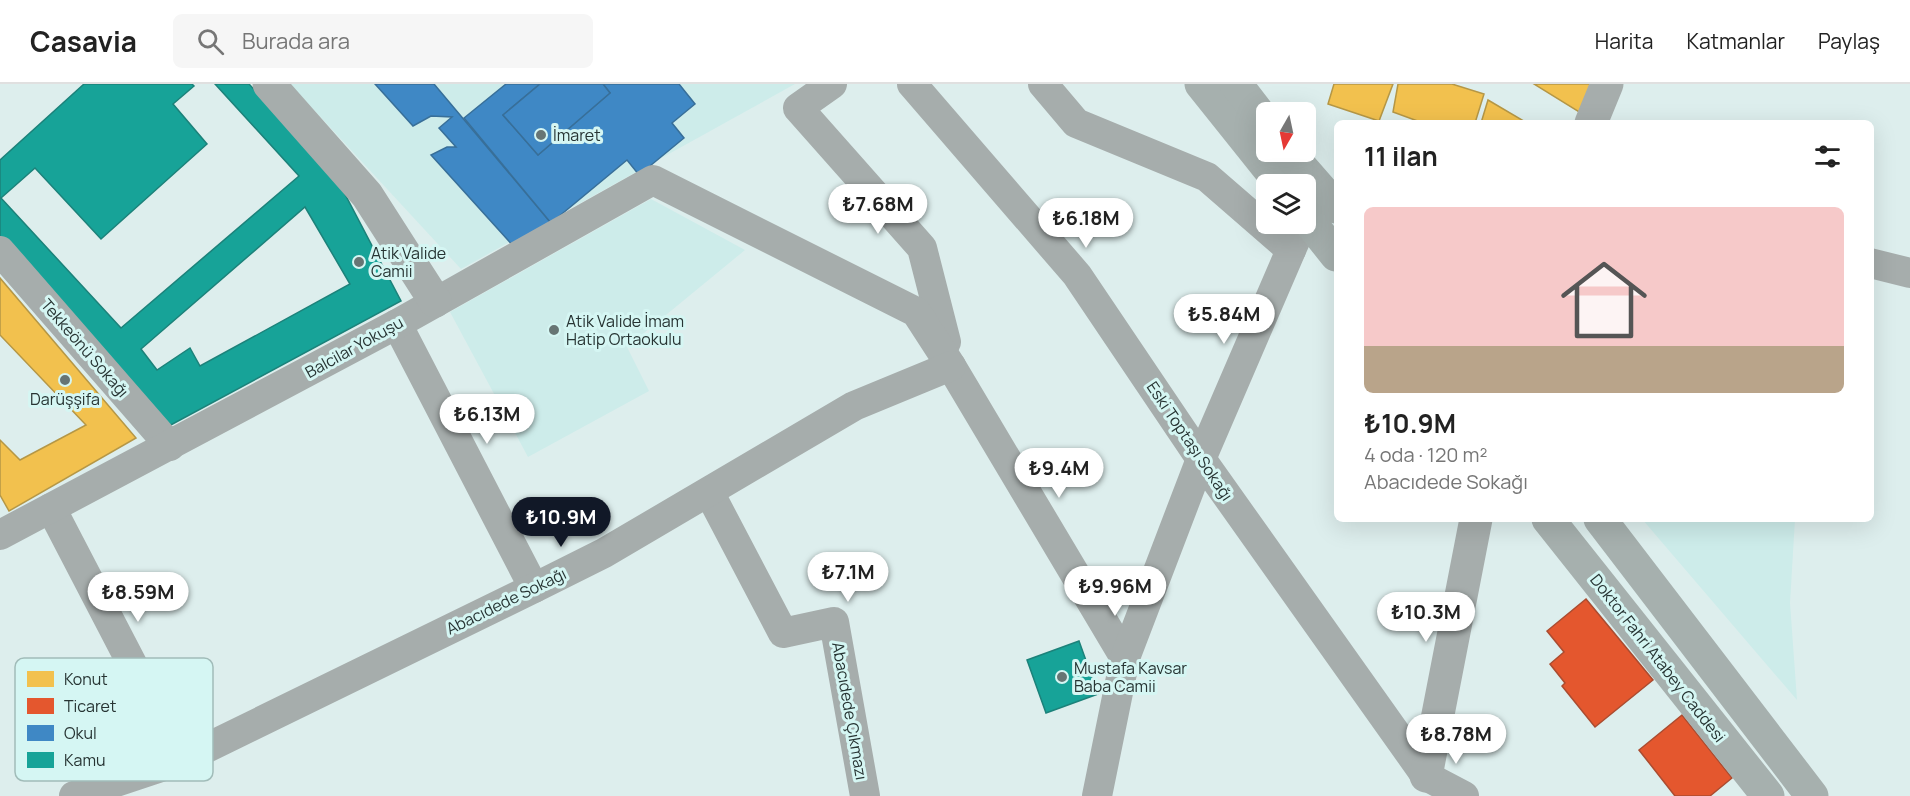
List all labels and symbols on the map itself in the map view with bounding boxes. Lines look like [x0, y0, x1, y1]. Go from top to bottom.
north arrow [1256, 102, 1316, 162]
place label: İmaret [553, 124, 601, 146]
marker: İmaret [534, 128, 548, 142]
pin: ₺7.68M [829, 184, 927, 235]
pin: ₺6.18M [1037, 198, 1135, 249]
place label: Atik Valide Camii [371, 242, 446, 282]
marker: Atik Valide Camii [352, 255, 366, 269]
street label: Tekkeönü Sokağı [36, 294, 134, 402]
pin: ₺5.84M [1175, 294, 1273, 345]
place label: Atik Valide İmam Hatip Ortaokulu [566, 310, 684, 350]
street label: Balcilar Yokuşu [301, 311, 407, 383]
marker: Atik Valide İmam Hatip Ortaokulu [547, 323, 561, 337]
marker: Darüşşifa [58, 373, 72, 387]
street label: Eski Toptaşı Sokağı [1142, 377, 1238, 505]
place label: Darüşşifa [30, 388, 100, 410]
pin: ₺6.13M [438, 394, 536, 445]
pin: ₺9.4M [1017, 448, 1101, 499]
pin: ₺10.9M [512, 497, 610, 548]
pin: ₺7.1M [806, 552, 890, 603]
street label: Abacıdede Sokağı [442, 562, 570, 640]
pin: ₺9.96M [1066, 566, 1164, 617]
street label: Doktor Fahri Atabey Caddesi [1585, 569, 1731, 747]
pin: ₺8.59M [89, 572, 187, 623]
pin: ₺10.3M [1377, 592, 1475, 643]
street label: Abacıdede Çıkmazı [827, 640, 873, 782]
place label: Mustafa Kavsar Baba Camii [1074, 657, 1187, 697]
legend [15, 658, 213, 781]
text: Konut [64, 668, 108, 690]
marker: Mustafa Kavsar Baba Camii [1055, 670, 1069, 684]
text: Ticaret [64, 695, 116, 717]
pin: ₺8.78M [1407, 714, 1505, 765]
text: Okul [64, 722, 97, 744]
text: Kamu [64, 749, 105, 771]

